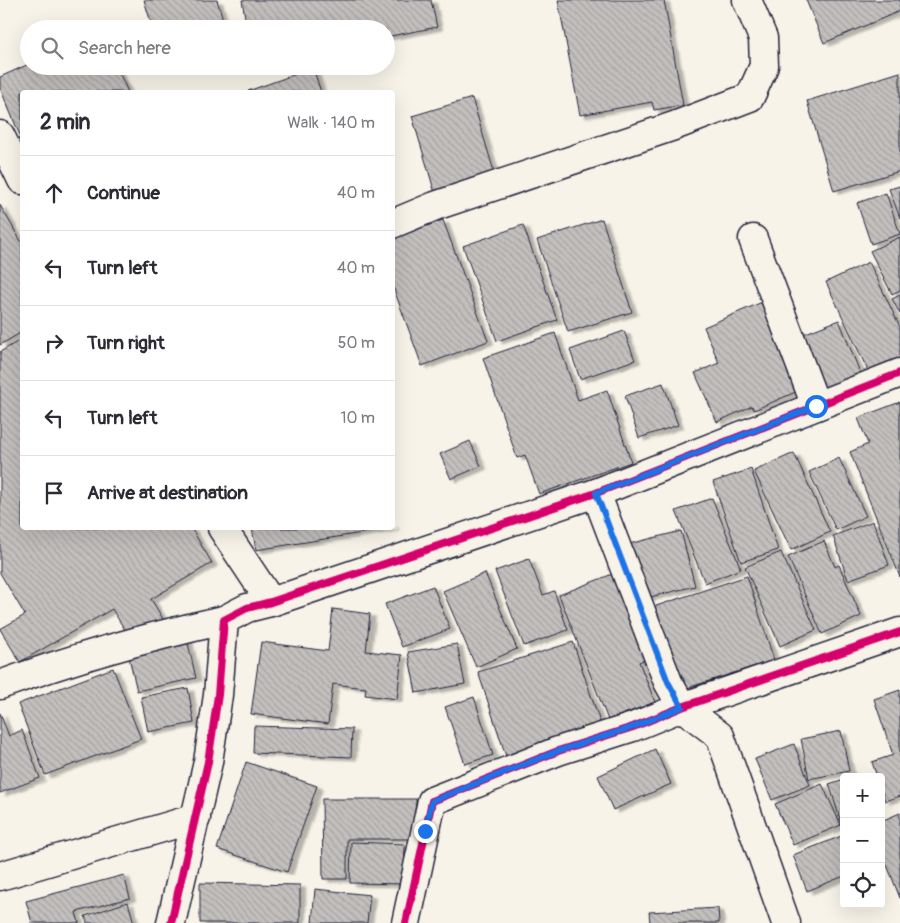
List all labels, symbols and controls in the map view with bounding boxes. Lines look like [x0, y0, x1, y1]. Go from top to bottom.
search box [20, 20, 395, 75]
icon: search [38, 34, 66, 62]
text: Search here [78, 36, 171, 60]
text: 2 min [40, 109, 90, 136]
text: Walk · 140 m [287, 113, 375, 133]
icon: ahead [40, 179, 68, 207]
text: Continue [87, 181, 160, 205]
text: 40 m [337, 183, 375, 203]
icon: left [40, 254, 68, 282]
text: Turn left [87, 256, 157, 280]
text: 40 m [337, 258, 375, 278]
icon: right [40, 329, 68, 357]
text: Turn right [87, 331, 165, 355]
text: 50 m [338, 333, 375, 353]
route start [805, 395, 828, 418]
icon: left [40, 404, 68, 432]
text: Turn left [87, 406, 157, 430]
text: 10 m [340, 408, 375, 428]
icon: arrive [40, 479, 68, 507]
text: Arrive at destination [87, 481, 248, 505]
map controls [840, 773, 885, 908]
button: + [840, 773, 885, 818]
button: − [840, 818, 885, 863]
route end [414, 820, 437, 843]
button: locate [840, 863, 885, 908]

